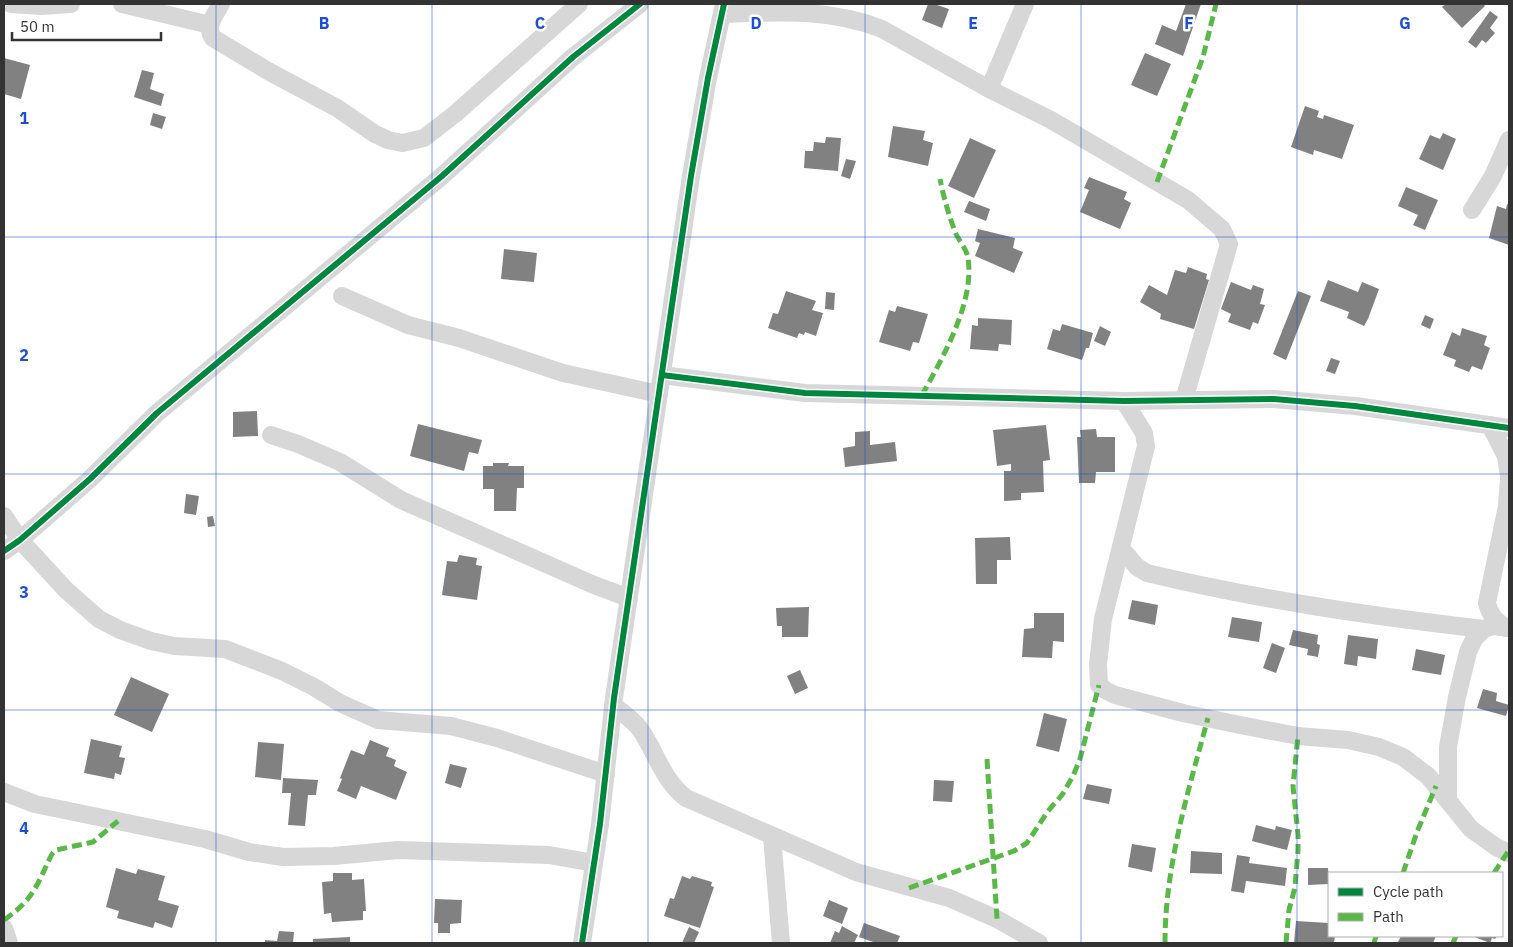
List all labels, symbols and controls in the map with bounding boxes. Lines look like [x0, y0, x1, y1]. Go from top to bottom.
scale bar [12, 10, 161, 42]
text: B [319, 13, 330, 33]
text: C [535, 13, 545, 33]
text: D [750, 13, 762, 33]
text: E [968, 13, 978, 33]
text: F [1184, 13, 1194, 33]
text: G [1399, 13, 1411, 33]
text: 50 m [20, 17, 55, 36]
text: 1 [19, 108, 29, 128]
text: 2 [19, 345, 29, 365]
text: 3 [19, 582, 29, 602]
text: 4 [19, 818, 29, 838]
legend [1328, 872, 1503, 937]
text: Cycle path [1373, 882, 1444, 901]
text: Path [1373, 907, 1404, 926]

